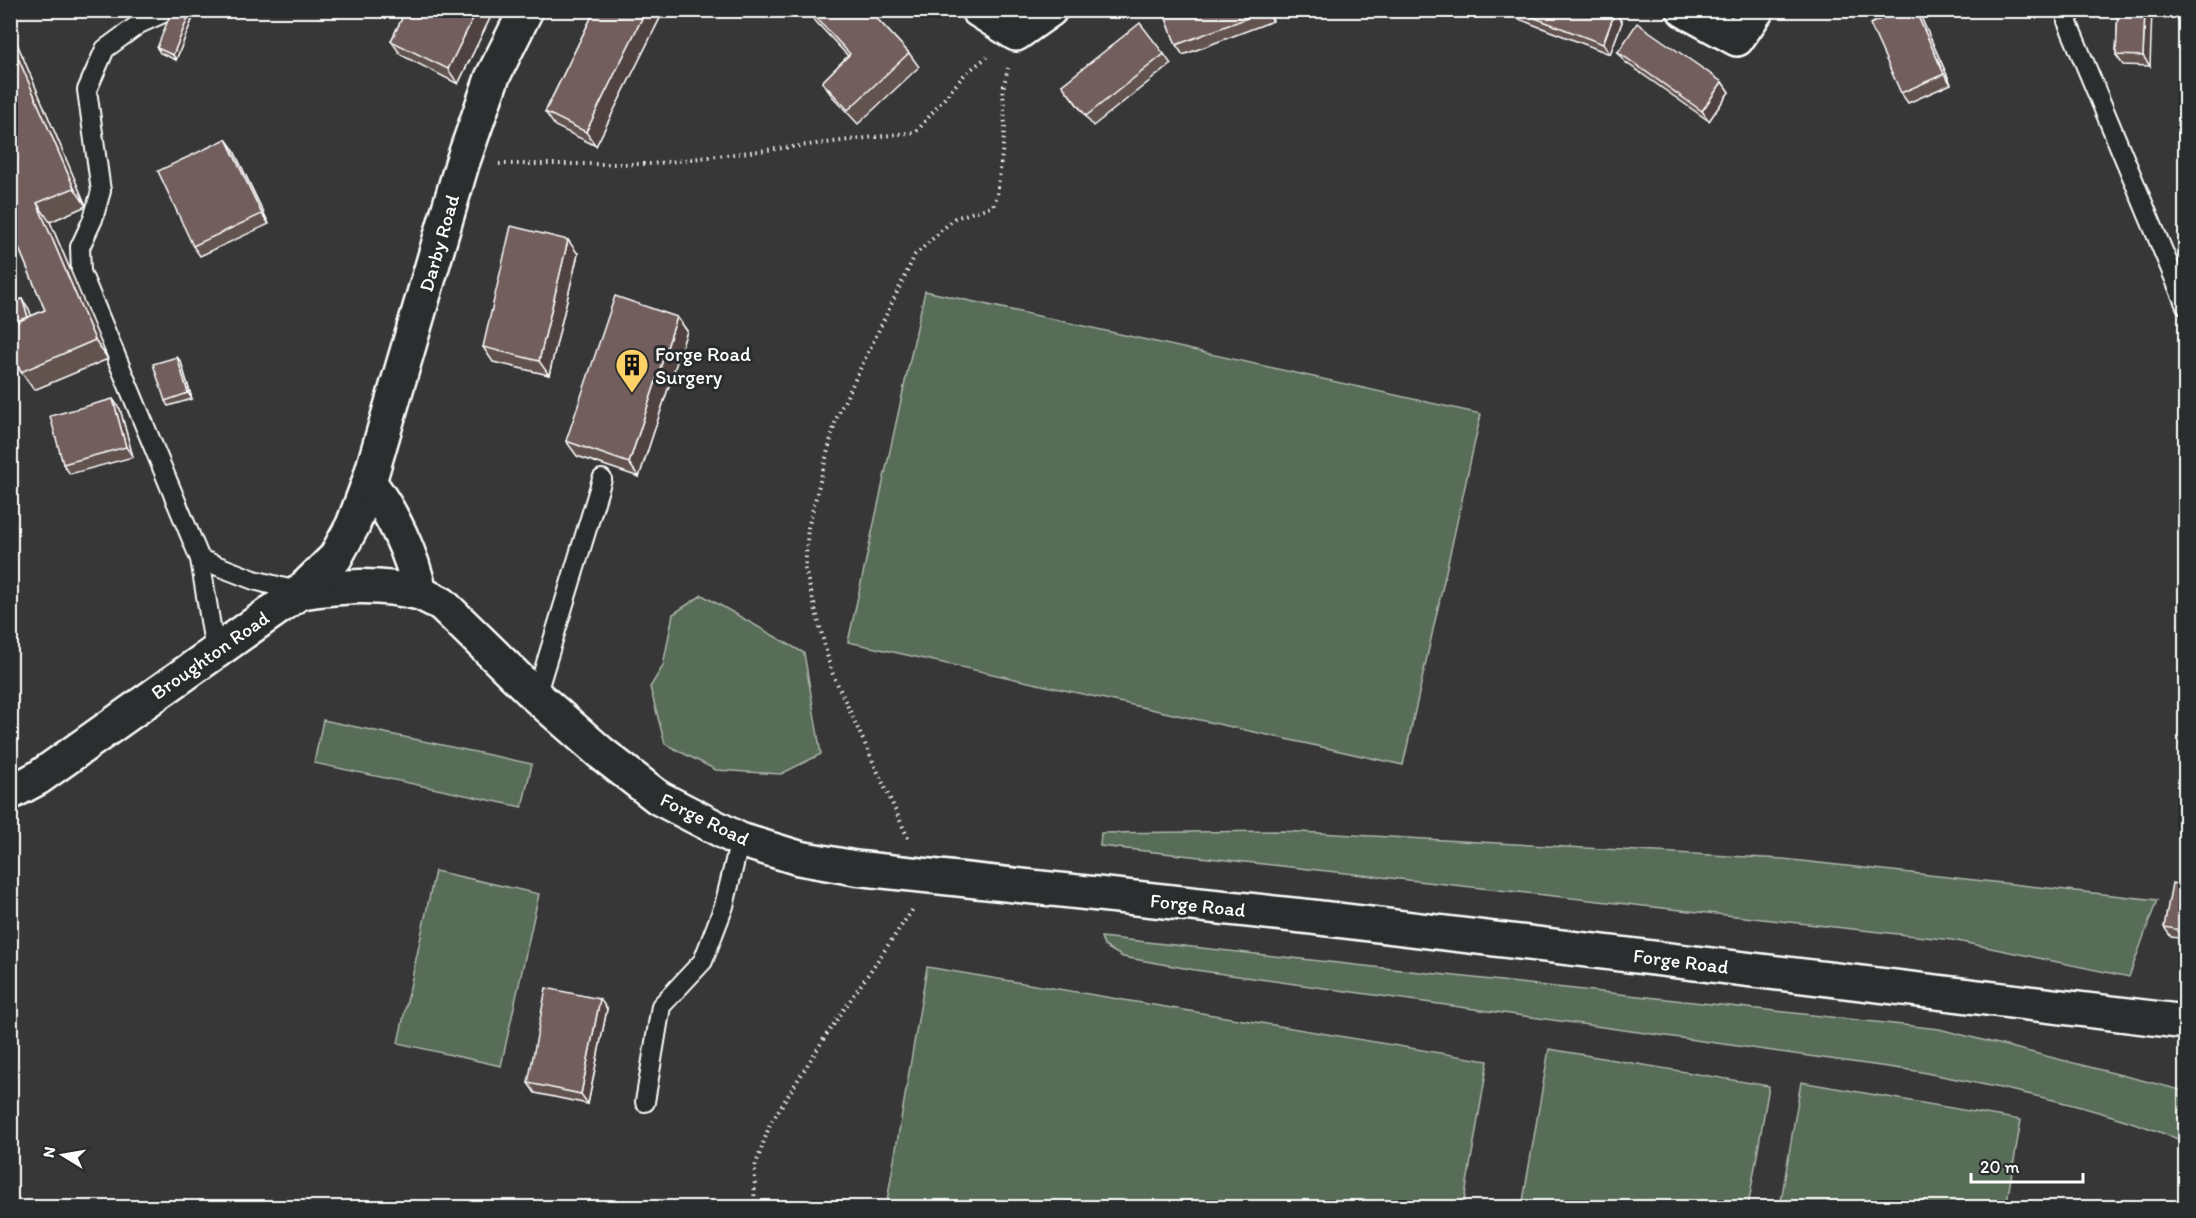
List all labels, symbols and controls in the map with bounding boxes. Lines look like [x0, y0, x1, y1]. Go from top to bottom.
street label: Darby Road [414, 192, 464, 294]
place label: Forge Road Surgery [655, 342, 751, 389]
building icon: Forge Road Surgery [614, 347, 650, 394]
street label: Broughton Road [146, 605, 274, 705]
street label: Forge Road [657, 787, 753, 851]
street label: Forge Road [1149, 888, 1247, 922]
street label: Forge Road [1632, 943, 1730, 979]
north arrow [33, 1125, 93, 1185]
text: N [38, 1145, 59, 1159]
scale bar [1971, 1146, 2084, 1184]
text: 20 m [1980, 1156, 2020, 1178]

